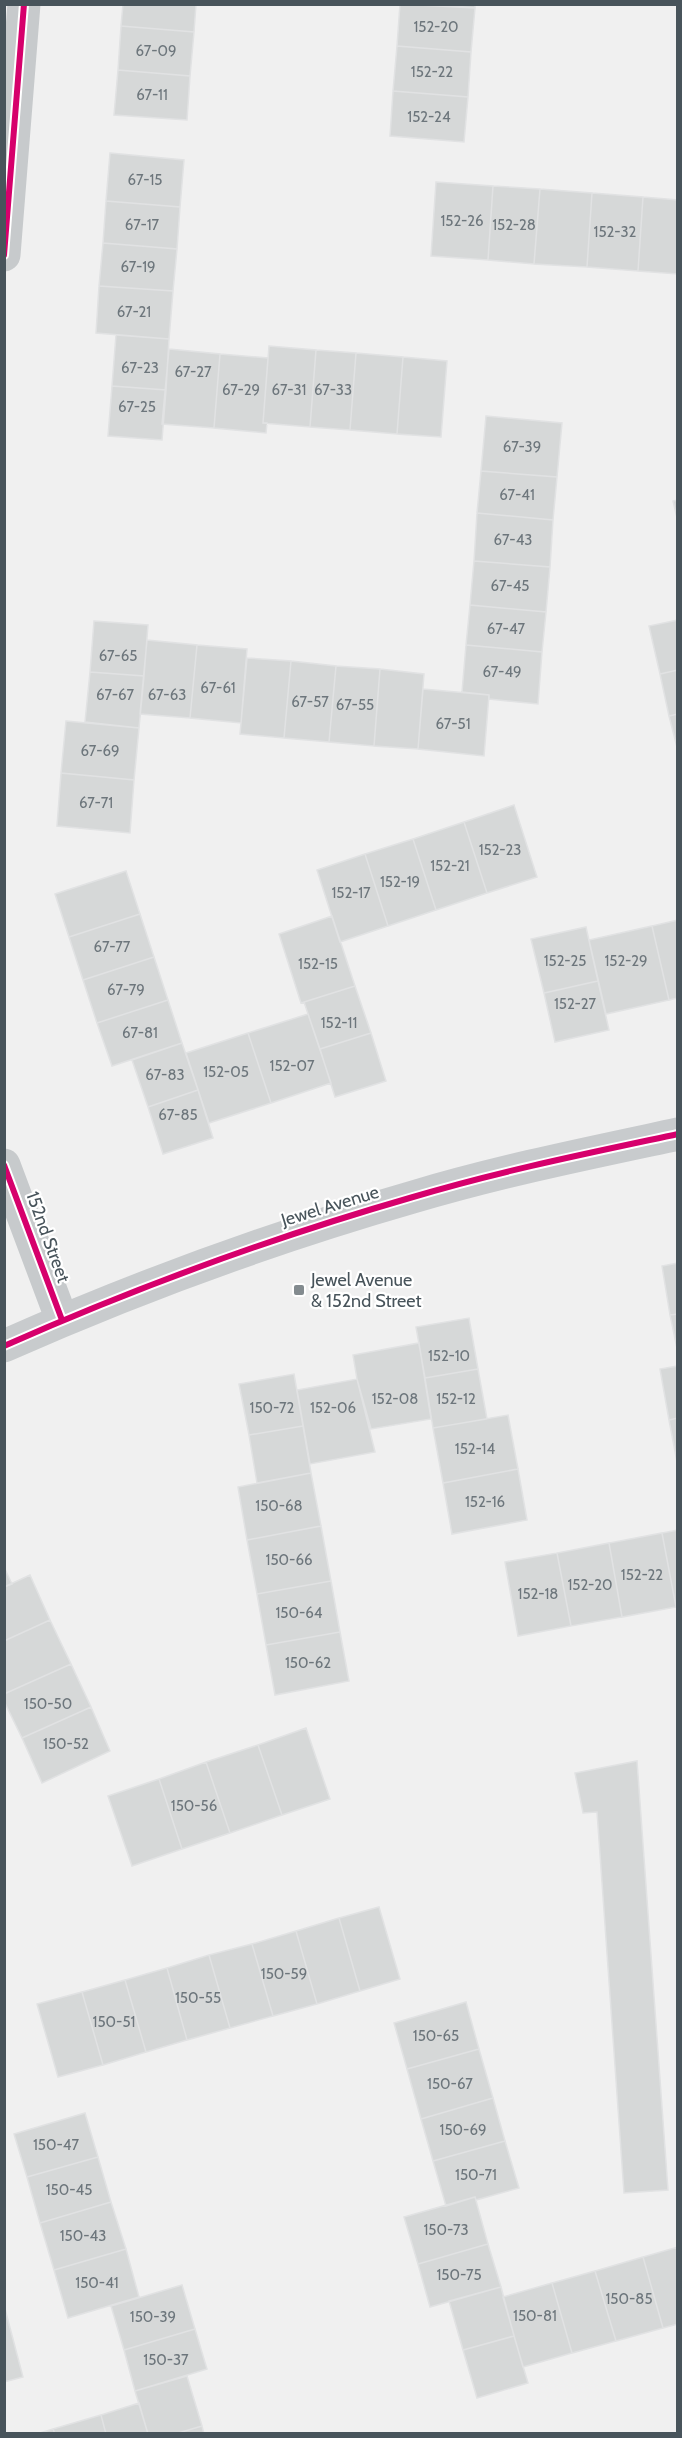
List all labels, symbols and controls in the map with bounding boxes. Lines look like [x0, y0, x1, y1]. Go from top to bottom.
house number: 152-20 [413, 18, 459, 36]
house number: 67-09 [135, 42, 177, 60]
house number: 152-22 [411, 63, 453, 81]
house number: 67-11 [136, 86, 168, 104]
house number: 152-24 [407, 108, 451, 126]
house number: 67-15 [128, 171, 162, 189]
house number: 152-26 [440, 212, 484, 230]
house number: 67-17 [125, 216, 160, 234]
house number: 152-28 [492, 216, 536, 234]
house number: 152-32 [594, 223, 637, 241]
house number: 67-19 [120, 258, 156, 276]
house number: 67-21 [117, 303, 151, 321]
house number: 67-23 [121, 359, 159, 377]
house number: 67-27 [174, 363, 212, 381]
house number: 67-29 [222, 381, 260, 399]
house number: 67-31 [272, 381, 306, 399]
house number: 67-33 [314, 381, 352, 399]
house number: 67-25 [118, 398, 156, 416]
house number: 67-39 [503, 438, 541, 456]
house number: 67-41 [499, 486, 535, 504]
house number: 67-43 [494, 531, 532, 549]
house number: 67-45 [491, 577, 529, 595]
house number: 67-47 [487, 620, 526, 638]
house number: 67-65 [99, 647, 137, 665]
house number: 67-49 [482, 663, 522, 681]
house number: 67-61 [200, 679, 236, 697]
house number: 67-67 [96, 686, 134, 704]
house number: 67-63 [148, 686, 186, 704]
house number: 67-57 [291, 693, 329, 711]
house number: 67-55 [336, 696, 374, 714]
house number: 67-51 [435, 715, 471, 733]
house number: 67-69 [80, 742, 120, 760]
house number: 67-71 [79, 794, 113, 812]
house number: 152-23 [479, 841, 521, 859]
house number: 152-21 [430, 857, 470, 875]
house number: 152-19 [380, 873, 420, 891]
house number: 152-17 [331, 884, 371, 902]
house number: 67-77 [94, 938, 131, 956]
house number: 152-25 [544, 952, 586, 970]
house number: 152-29 [604, 952, 648, 970]
house number: 152-15 [298, 955, 338, 973]
house number: 67-79 [107, 981, 145, 999]
house number: 152-27 [554, 995, 597, 1013]
house number: 152-11 [321, 1014, 357, 1032]
house number: 67-81 [122, 1024, 158, 1042]
house number: 152-07 [270, 1057, 315, 1075]
house number: 152-05 [203, 1063, 249, 1081]
house number: 67-83 [145, 1066, 185, 1084]
house number: 67-85 [158, 1106, 198, 1124]
street label: Jewel Avenue [277, 1181, 382, 1232]
street label: 152nd Street [21, 1188, 75, 1286]
place label: Jewel Avenue & 152nd Street [310, 1269, 421, 1312]
marker: Jewel Avenue & 152nd Street [292, 1283, 306, 1297]
house number: 152-10 [428, 1347, 470, 1365]
house number: 152-08 [372, 1390, 418, 1408]
house number: 152-12 [436, 1390, 476, 1408]
house number: 150-72 [250, 1399, 295, 1417]
house number: 152-06 [310, 1399, 356, 1417]
house number: 152-14 [455, 1440, 496, 1458]
house number: 152-16 [465, 1493, 505, 1511]
house number: 150-68 [255, 1497, 303, 1515]
house number: 150-66 [266, 1551, 312, 1569]
house number: 152-22 [621, 1566, 663, 1584]
house number: 152-20 [567, 1576, 613, 1594]
house number: 152-18 [518, 1585, 558, 1603]
house number: 150-64 [275, 1604, 323, 1622]
house number: 150-62 [285, 1654, 331, 1672]
house number: 150-50 [24, 1695, 72, 1713]
house number: 150-52 [43, 1735, 89, 1753]
house number: 150-56 [171, 1797, 217, 1815]
house number: 150-59 [261, 1965, 307, 1983]
house number: 150-55 [175, 1989, 221, 2007]
house number: 150-51 [93, 2013, 135, 2031]
house number: 150-65 [413, 2027, 459, 2045]
house number: 150-67 [427, 2075, 473, 2093]
house number: 150-69 [440, 2121, 486, 2139]
house number: 150-47 [33, 2136, 79, 2154]
house number: 150-71 [455, 2166, 497, 2184]
house number: 150-45 [46, 2181, 92, 2199]
house number: 150-73 [423, 2221, 469, 2239]
house number: 150-43 [60, 2227, 106, 2245]
house number: 150-75 [436, 2266, 482, 2284]
house number: 150-41 [75, 2274, 119, 2292]
house number: 150-85 [605, 2290, 653, 2308]
house number: 150-81 [513, 2307, 557, 2325]
house number: 150-39 [130, 2308, 176, 2326]
house number: 150-37 [143, 2351, 189, 2369]

